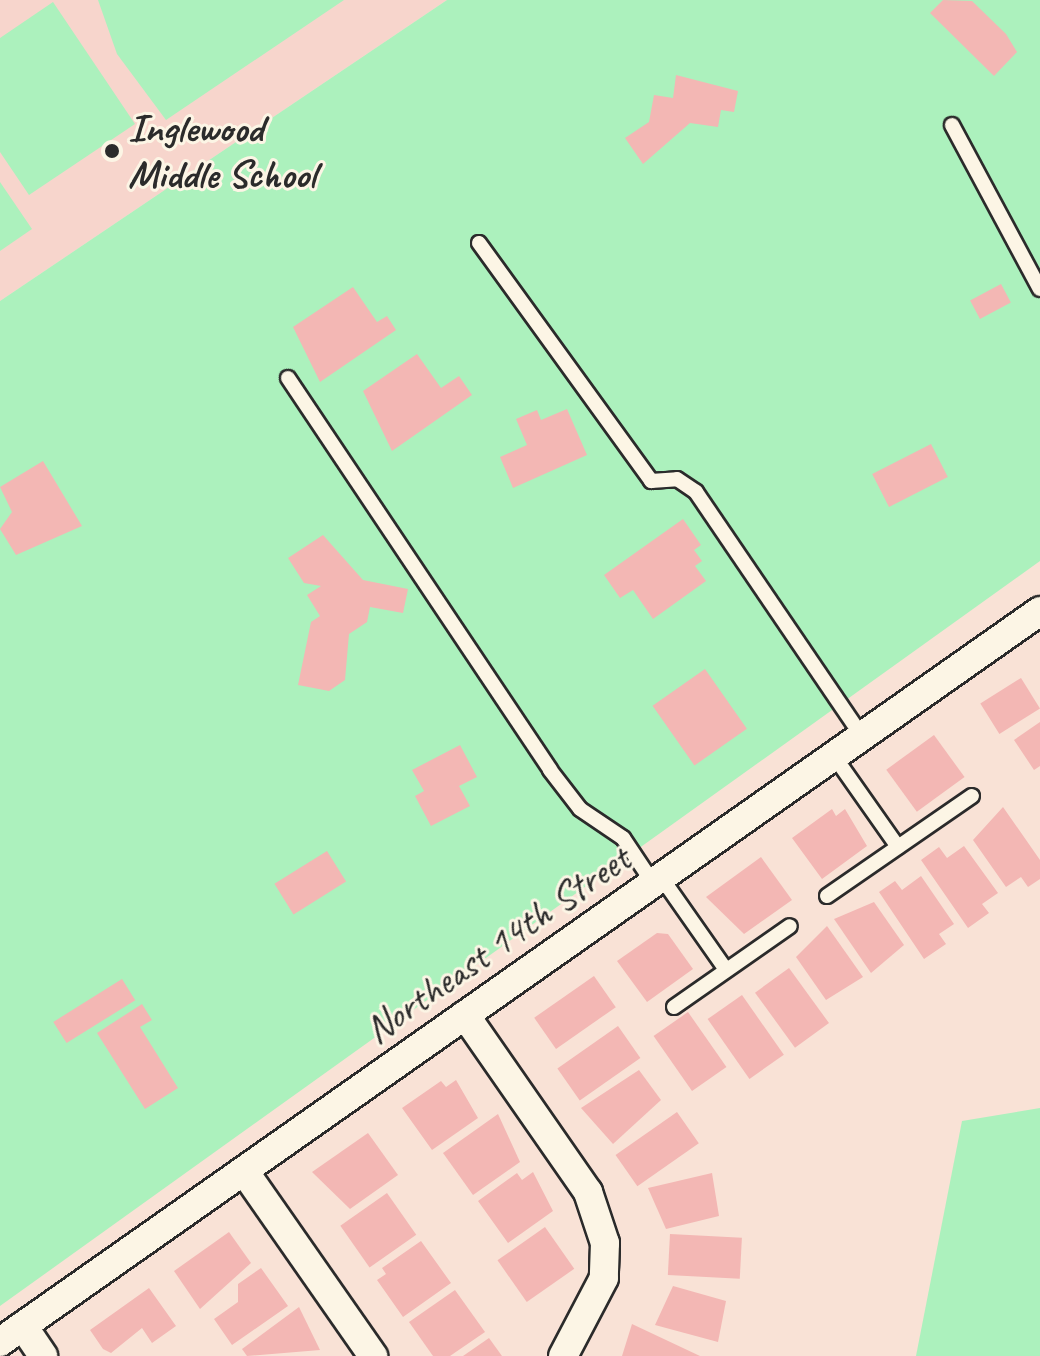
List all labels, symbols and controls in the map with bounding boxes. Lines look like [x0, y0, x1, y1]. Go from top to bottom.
place label: Inglewood Middle School [128, 104, 316, 198]
marker: Inglewood Middle School [103, 142, 121, 160]
street label: Northeast 14th Street [355, 834, 639, 1054]

